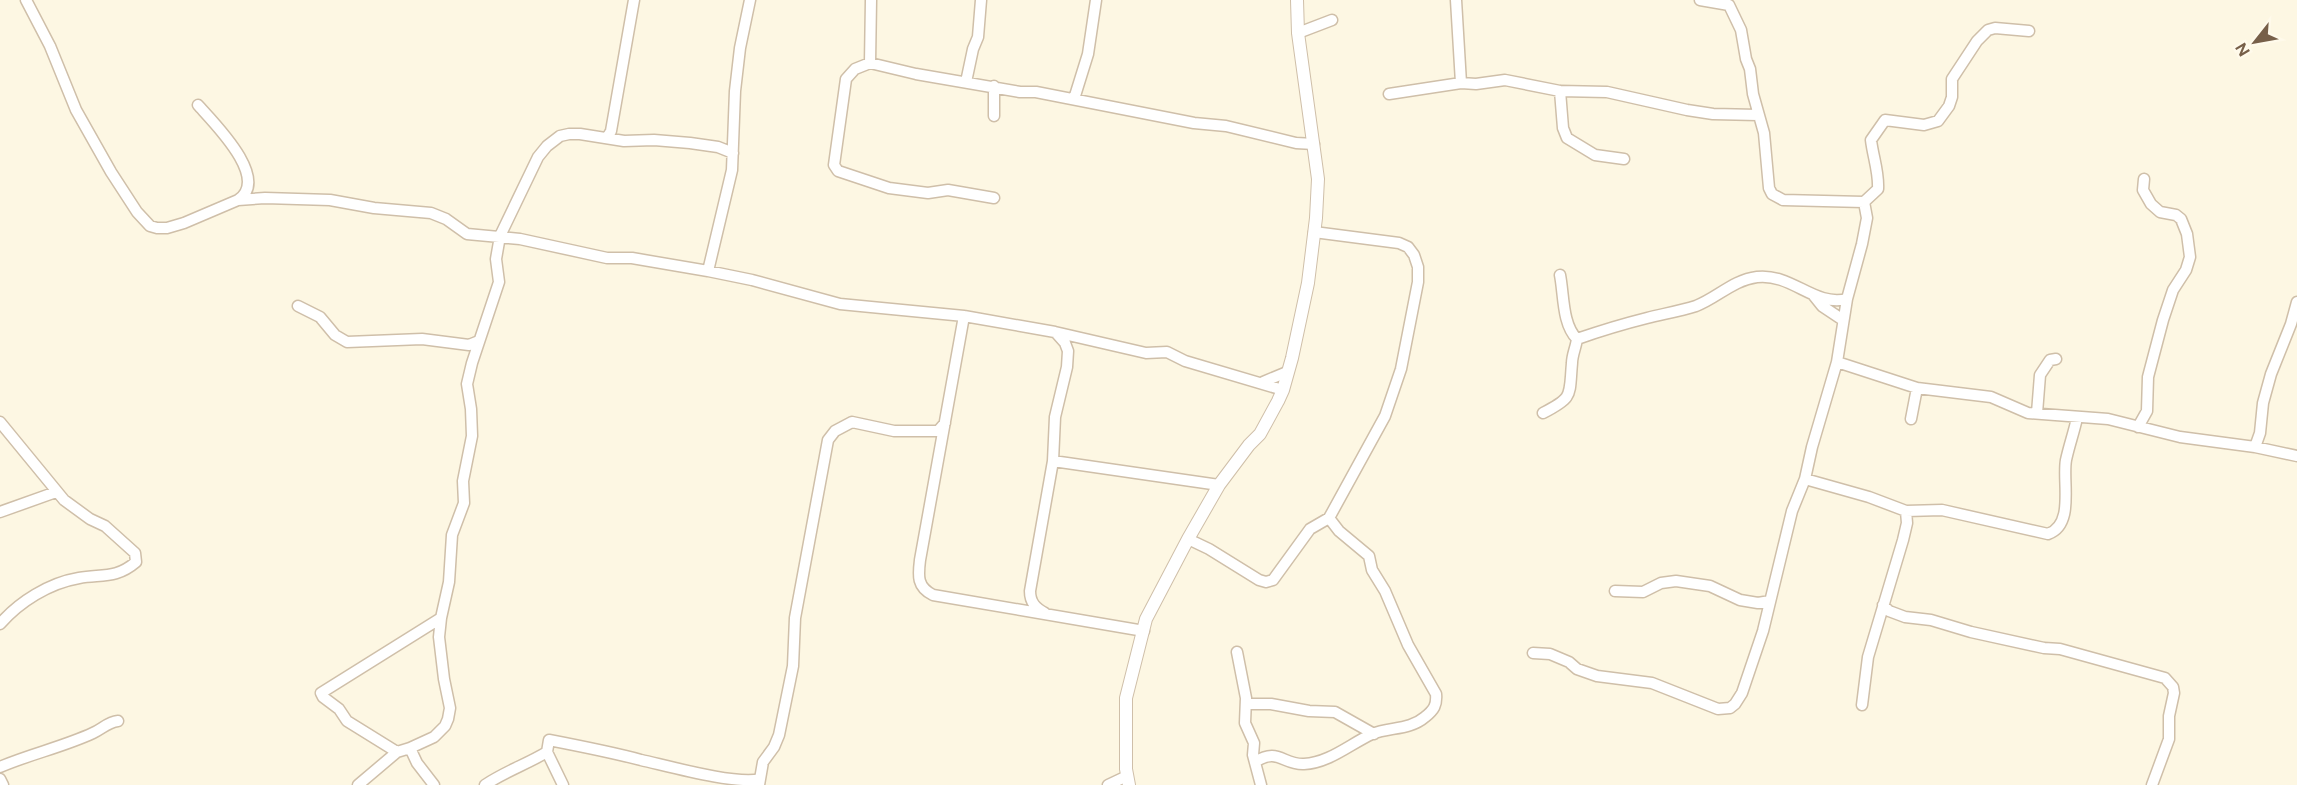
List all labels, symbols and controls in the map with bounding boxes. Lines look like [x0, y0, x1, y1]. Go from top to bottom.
north arrow [2225, 12, 2285, 72]
text: N [2231, 39, 2254, 60]

